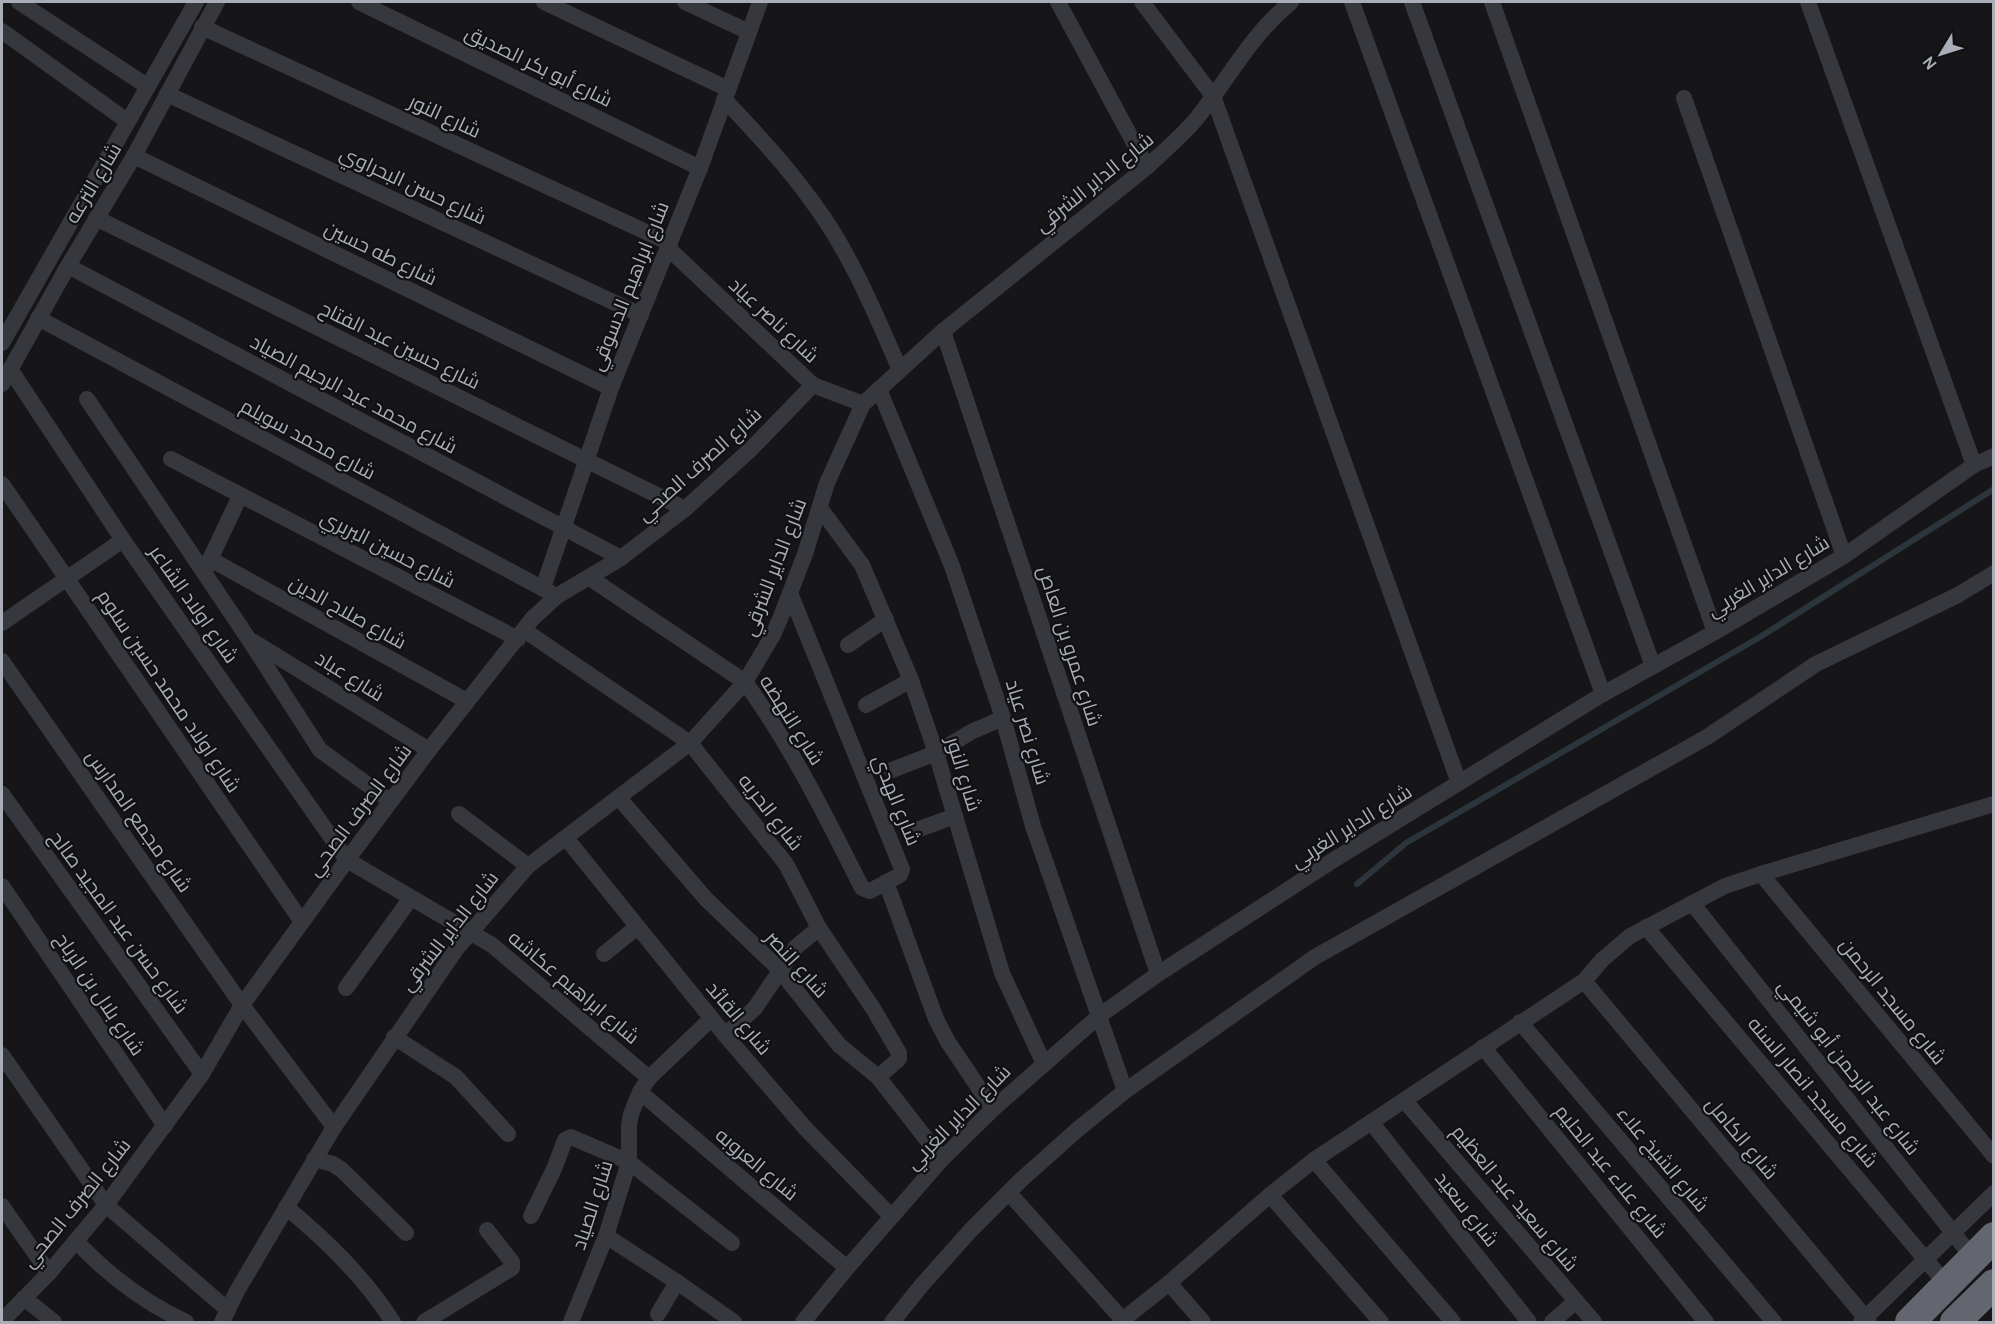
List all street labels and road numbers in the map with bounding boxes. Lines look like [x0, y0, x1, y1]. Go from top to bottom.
street label: شارع أبو بكر الصديق [461, 20, 617, 114]
street label: شارع النور [403, 88, 485, 145]
street label: شارع الداير الشرقي [1030, 127, 1161, 240]
street label: شارع الترعه [60, 139, 128, 229]
street label: شارع حسن البحراوي [334, 141, 490, 233]
street label: شارع ابراهيم الدسوقي [584, 198, 678, 376]
street label: شارع طه حسين [320, 215, 441, 292]
street label: شارع ناصر عياد [723, 272, 824, 369]
street label: شارع حسين عبد الفتاح [315, 296, 484, 396]
street label: شارع محمد عبد الرحيم الصياد [246, 329, 461, 461]
street label: شارع محمد سويلم [235, 393, 380, 486]
street label: شارع الصرف الصحي [632, 402, 769, 529]
street label: شارع الداير الشرقي [737, 495, 815, 641]
street label: شارع حسين البربري [315, 505, 459, 597]
street label: شارع الداير الغربي [1702, 530, 1836, 625]
street label: شارع اولاد الشاعر [142, 540, 244, 669]
street label: شارع عمرو بن العاص [1031, 563, 1107, 730]
street label: شارع صلاح الدين [284, 570, 411, 656]
street label: شارع اولاد محمد حسين سلوم [90, 585, 246, 798]
street label: شارع عباد [310, 646, 389, 708]
street label: شارع النهضه [753, 670, 829, 771]
street label: شارع نصر عياد [999, 676, 1055, 788]
street label: شارع النور [939, 733, 987, 815]
street label: شارع الصرف الصحي [301, 739, 420, 883]
street label: شارع مجمع المدارس [79, 745, 197, 898]
street label: شارع الهدي [864, 751, 926, 850]
street label: شارع الحريه [732, 769, 808, 856]
street label: شارع الداير الغربي [1286, 779, 1418, 876]
street label: شارع حسن عبد المجيد صالح [43, 826, 194, 1019]
street label: شارع الداير الشرقي [395, 866, 506, 998]
street label: شارع ابراهيم عكاشه [502, 925, 644, 1050]
street label: شارع النصر [758, 925, 833, 1004]
street label: شارع بلال بن الرباح [48, 928, 150, 1061]
street label: شارع مسجد الرحمن [1833, 933, 1951, 1070]
street label: شارع عبد الرحمن أبو شيمي [1770, 974, 1925, 1162]
street label: شارع القائد [700, 976, 777, 1061]
street label: شارع مسجد انصار السنه [1741, 1012, 1883, 1174]
street label: شارع الداير الغربي [900, 1059, 1018, 1177]
street label: شارع الكامل [1699, 1092, 1783, 1185]
street label: شارع علاء عبد الحليم [1548, 1099, 1672, 1244]
street label: شارع الشيخ علاء [1610, 1101, 1714, 1218]
street label: شارع سعيد عبد العظيم [1447, 1120, 1583, 1276]
street label: شارع العروبه [709, 1122, 803, 1207]
street label: شارع الصرف الصحي [17, 1134, 139, 1275]
street label: شارع الصياد [566, 1157, 620, 1253]
street label: شارع سعيد [1430, 1167, 1504, 1251]

